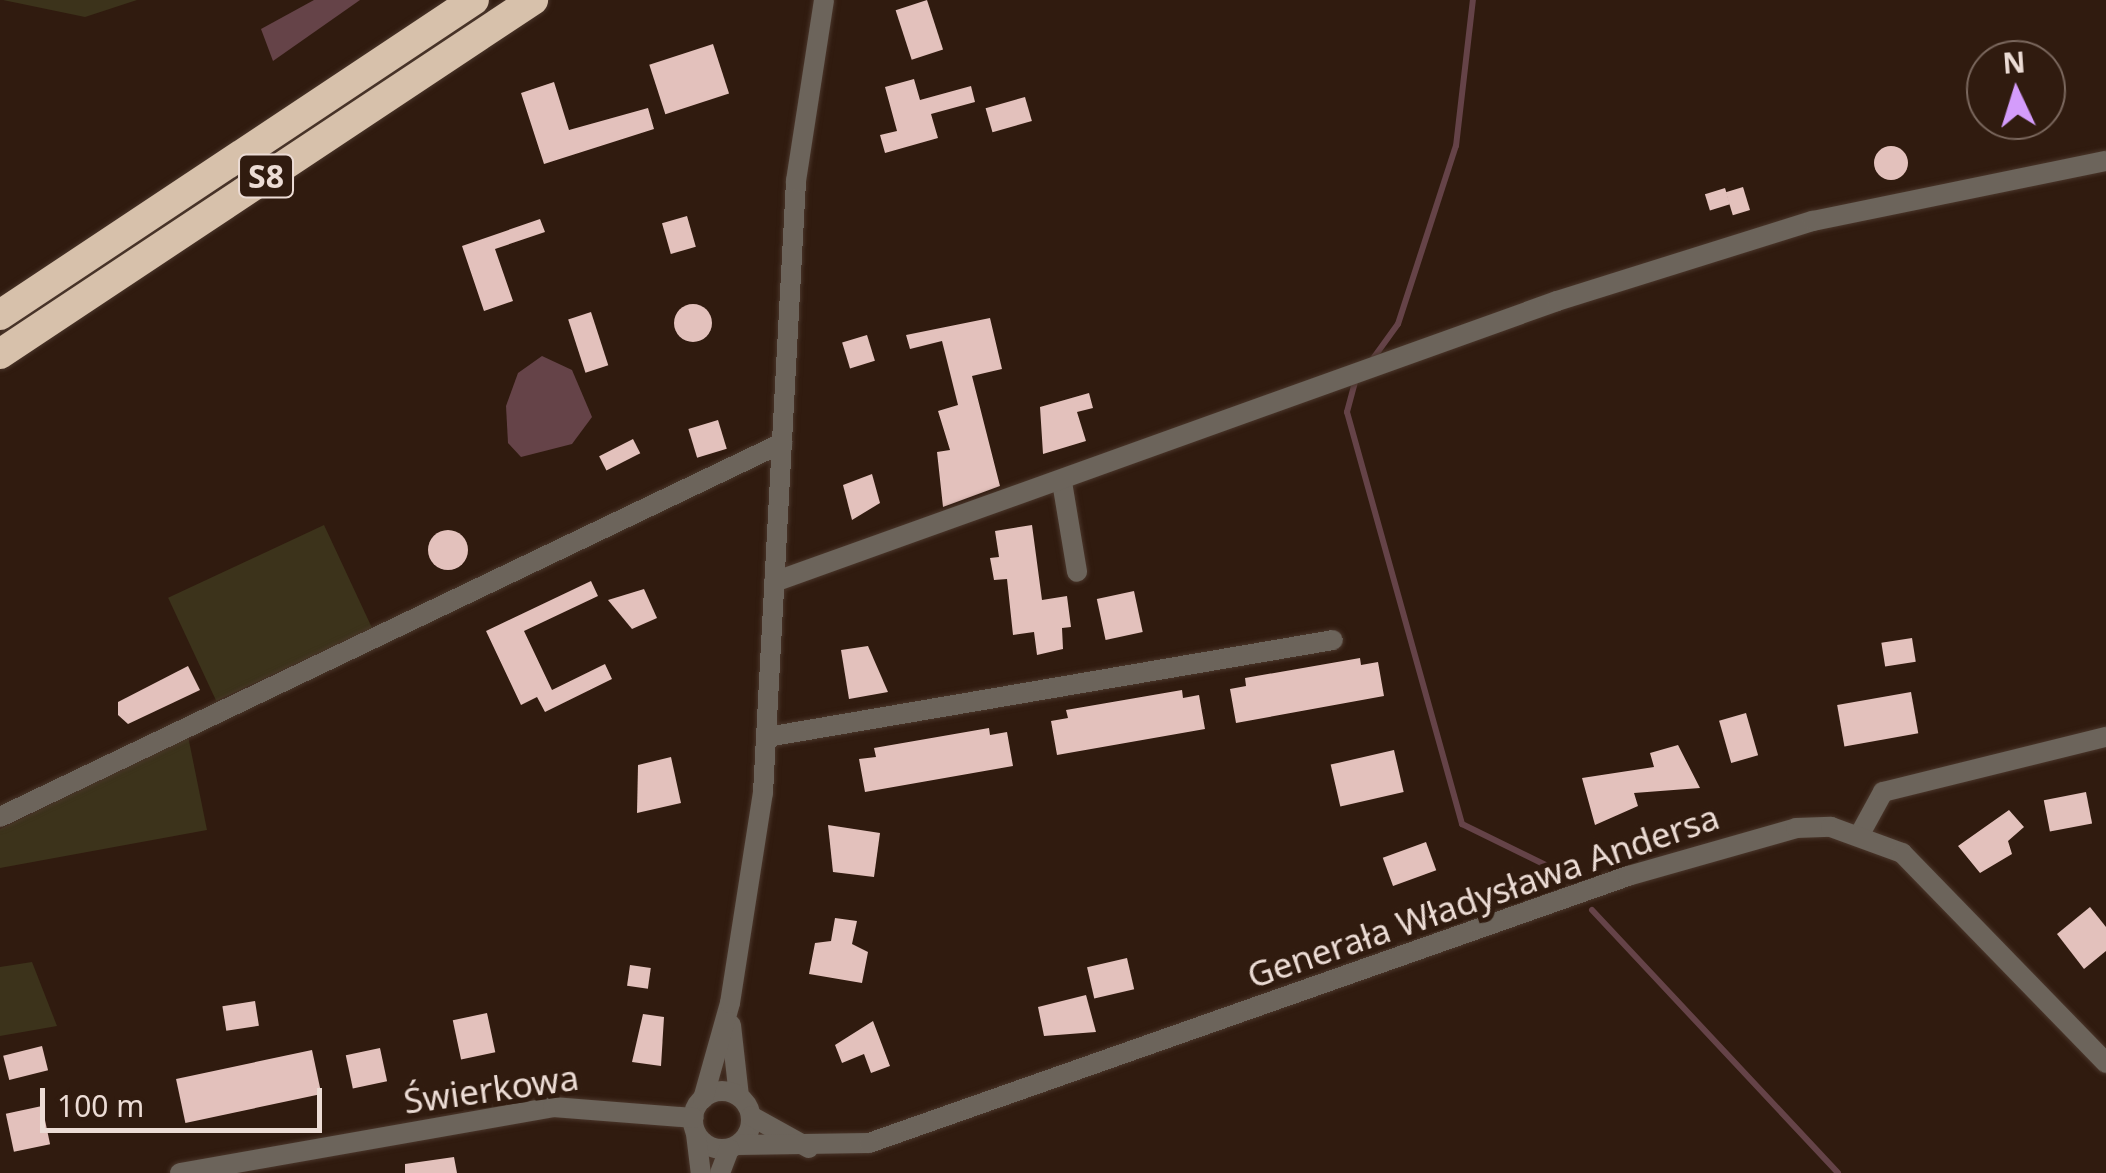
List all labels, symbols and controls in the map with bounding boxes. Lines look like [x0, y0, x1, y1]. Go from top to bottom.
north arrow [1966, 40, 2066, 140]
text: N [2001, 42, 2027, 82]
road number: S8 [236, 149, 296, 203]
street label: Generała Władysława Andersa [1242, 795, 1724, 997]
street label: Świerkowa [401, 1056, 581, 1122]
scale bar [45, 1068, 328, 1130]
text: 100 m [57, 1085, 144, 1126]

